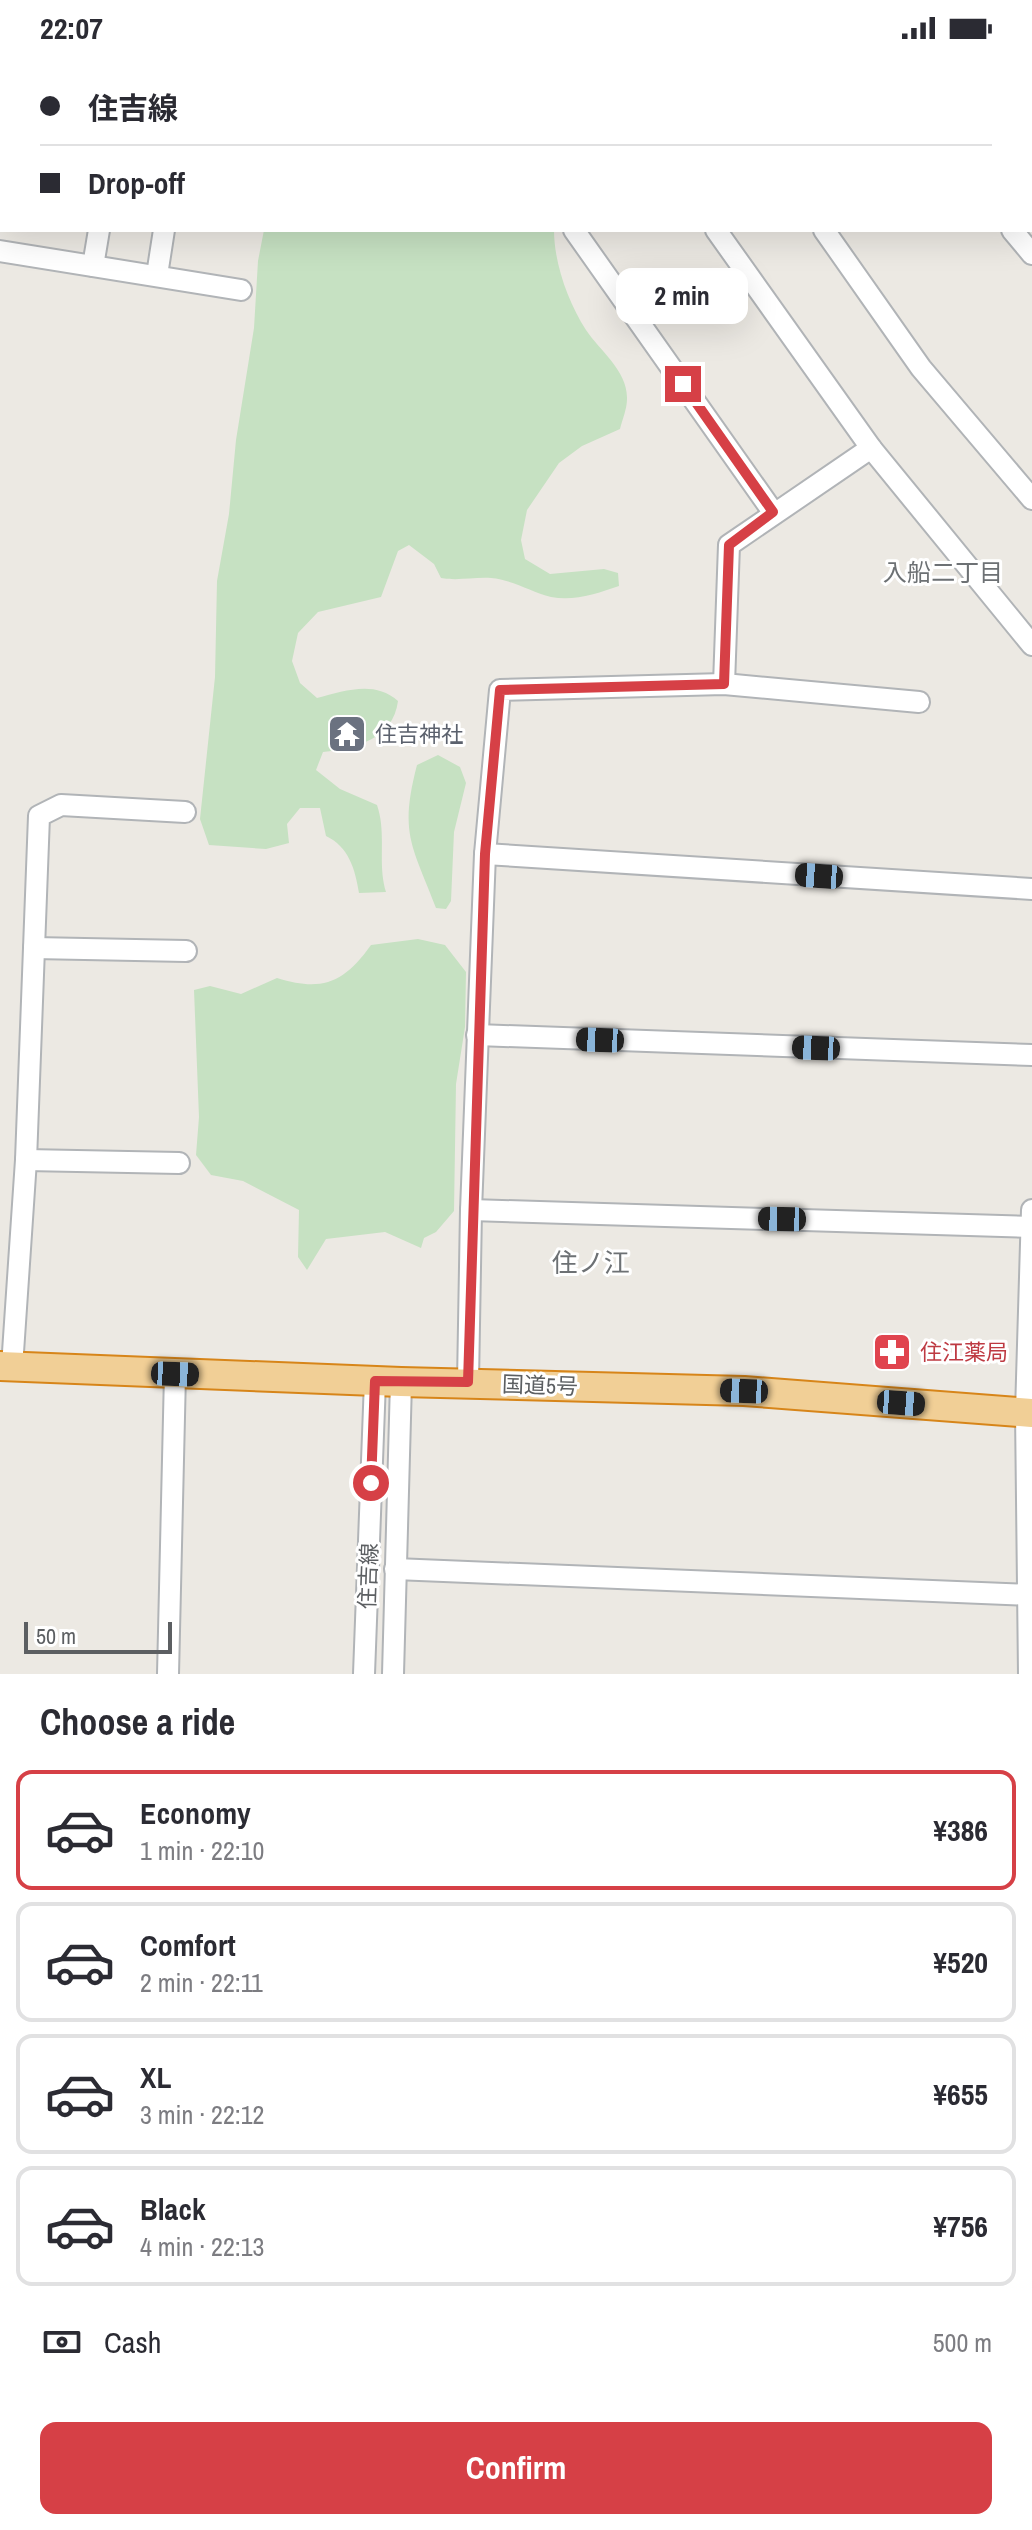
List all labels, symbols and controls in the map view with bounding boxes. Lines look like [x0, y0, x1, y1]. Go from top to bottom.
text: 22:07 [40, 8, 103, 48]
text: 住吉線 [88, 88, 178, 128]
text: Drop-off [88, 163, 185, 203]
callout: 2 min [617, 268, 749, 324]
text: 2 min [654, 278, 710, 313]
route end [665, 366, 701, 402]
district label: 入船二丁目 [883, 556, 1003, 588]
temple icon: 住吉神社 [326, 713, 368, 755]
place label: 住吉神社 [375, 719, 463, 749]
car [794, 862, 844, 890]
car [576, 1027, 624, 1053]
car [792, 1035, 840, 1061]
car [758, 1207, 806, 1231]
district label: 住ノ江 [552, 1245, 630, 1280]
pharmacy icon: 住江薬局 [871, 1331, 913, 1373]
place label: 住江薬局 [920, 1337, 1008, 1367]
car [151, 1361, 199, 1387]
street label: 国道5号 [501, 1369, 579, 1401]
car [720, 1378, 768, 1404]
car [876, 1389, 926, 1417]
route start [353, 1465, 389, 1501]
street label: 住吉線 [352, 1542, 384, 1610]
scale bar [24, 1618, 172, 1654]
text: 50 m [36, 1621, 76, 1651]
text: Choose a ride [40, 1698, 235, 1746]
text: Economy [140, 1793, 251, 1833]
icon: car [44, 1794, 116, 1866]
text: ¥386 [933, 1810, 988, 1850]
text: 1 min · 22:10 [140, 1833, 264, 1868]
text: Comfort [140, 1925, 236, 1965]
icon: car [44, 1926, 116, 1998]
text: ¥520 [933, 1942, 988, 1982]
text: 2 min · 22:11 [140, 1965, 263, 2000]
text: XL [140, 2057, 171, 2097]
icon: car [44, 2058, 116, 2130]
text: ¥655 [933, 2074, 988, 2114]
text: 3 min · 22:12 [140, 2097, 264, 2132]
text: Black [140, 2189, 206, 2229]
icon: car [44, 2190, 116, 2262]
text: ¥756 [933, 2206, 988, 2246]
text: 4 min · 22:13 [140, 2229, 264, 2264]
icon: cash [40, 2320, 84, 2364]
text: Cash [104, 2322, 161, 2362]
text: 500 m [933, 2325, 992, 2360]
button: Confirm [40, 2422, 992, 2514]

